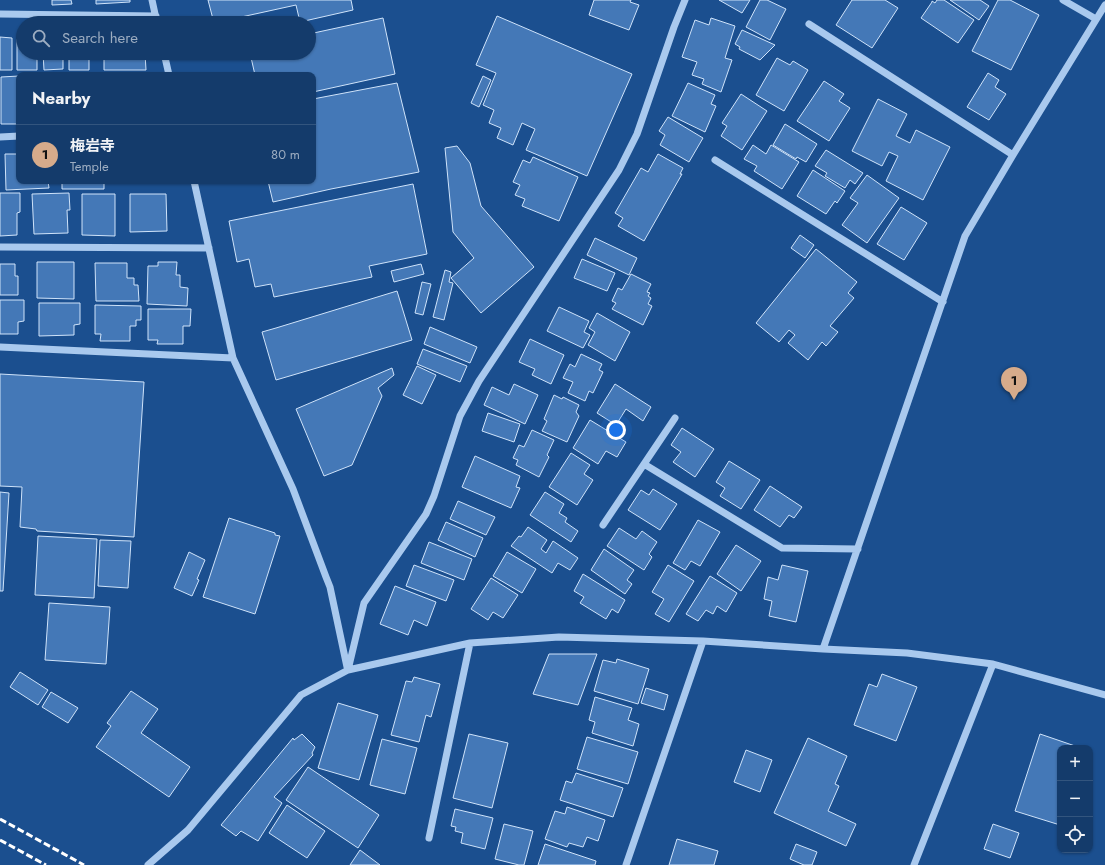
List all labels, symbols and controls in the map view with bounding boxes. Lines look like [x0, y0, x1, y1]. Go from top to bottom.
search box [16, 16, 316, 60]
icon: search [30, 27, 52, 49]
text: Search here [62, 27, 138, 49]
text: Nearby [32, 86, 90, 110]
text: 梅岩寺 [70, 135, 115, 157]
text: 1 [42, 145, 48, 164]
text: 80 m [271, 145, 300, 164]
text: Temple [70, 157, 109, 176]
pin: 1 [1001, 367, 1027, 400]
your location [606, 420, 626, 440]
map controls [1057, 745, 1093, 853]
button: + [1057, 745, 1093, 781]
button: − [1057, 781, 1093, 817]
button: locate [1057, 817, 1093, 853]

